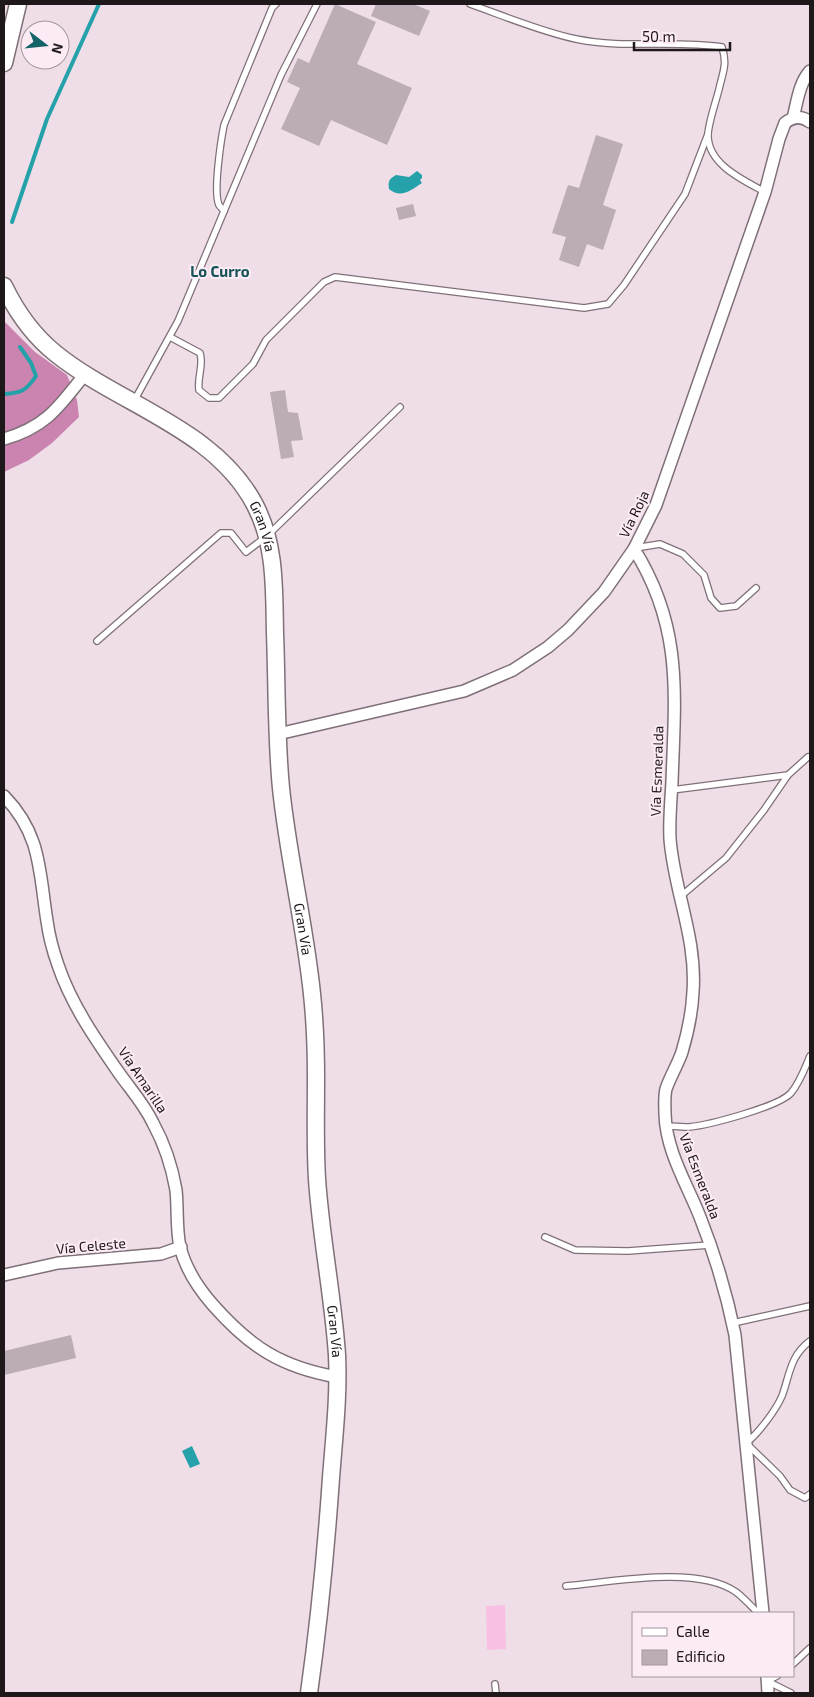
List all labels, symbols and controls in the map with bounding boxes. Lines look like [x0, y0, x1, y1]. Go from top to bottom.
north arrow [20, 20, 70, 70]
scale bar [634, 20, 730, 52]
text: 50 m [642, 27, 676, 45]
text: N [48, 42, 68, 56]
district label: Lo Curro [190, 262, 250, 280]
street label: Vía Roja [615, 487, 652, 540]
street label: Gran Vía [246, 498, 279, 553]
street label: Vía Esmeralda [646, 725, 667, 817]
street label: Gran Vía [291, 902, 316, 956]
street label: Vía Amarilla [115, 1043, 172, 1116]
street label: Vía Esmeralda [676, 1130, 725, 1221]
street label: Vía Celeste [55, 1234, 127, 1257]
street label: Gran Vía [324, 1304, 346, 1358]
legend [632, 1612, 794, 1677]
text: Calle [676, 1622, 710, 1640]
text: Edificio [676, 1647, 725, 1665]

